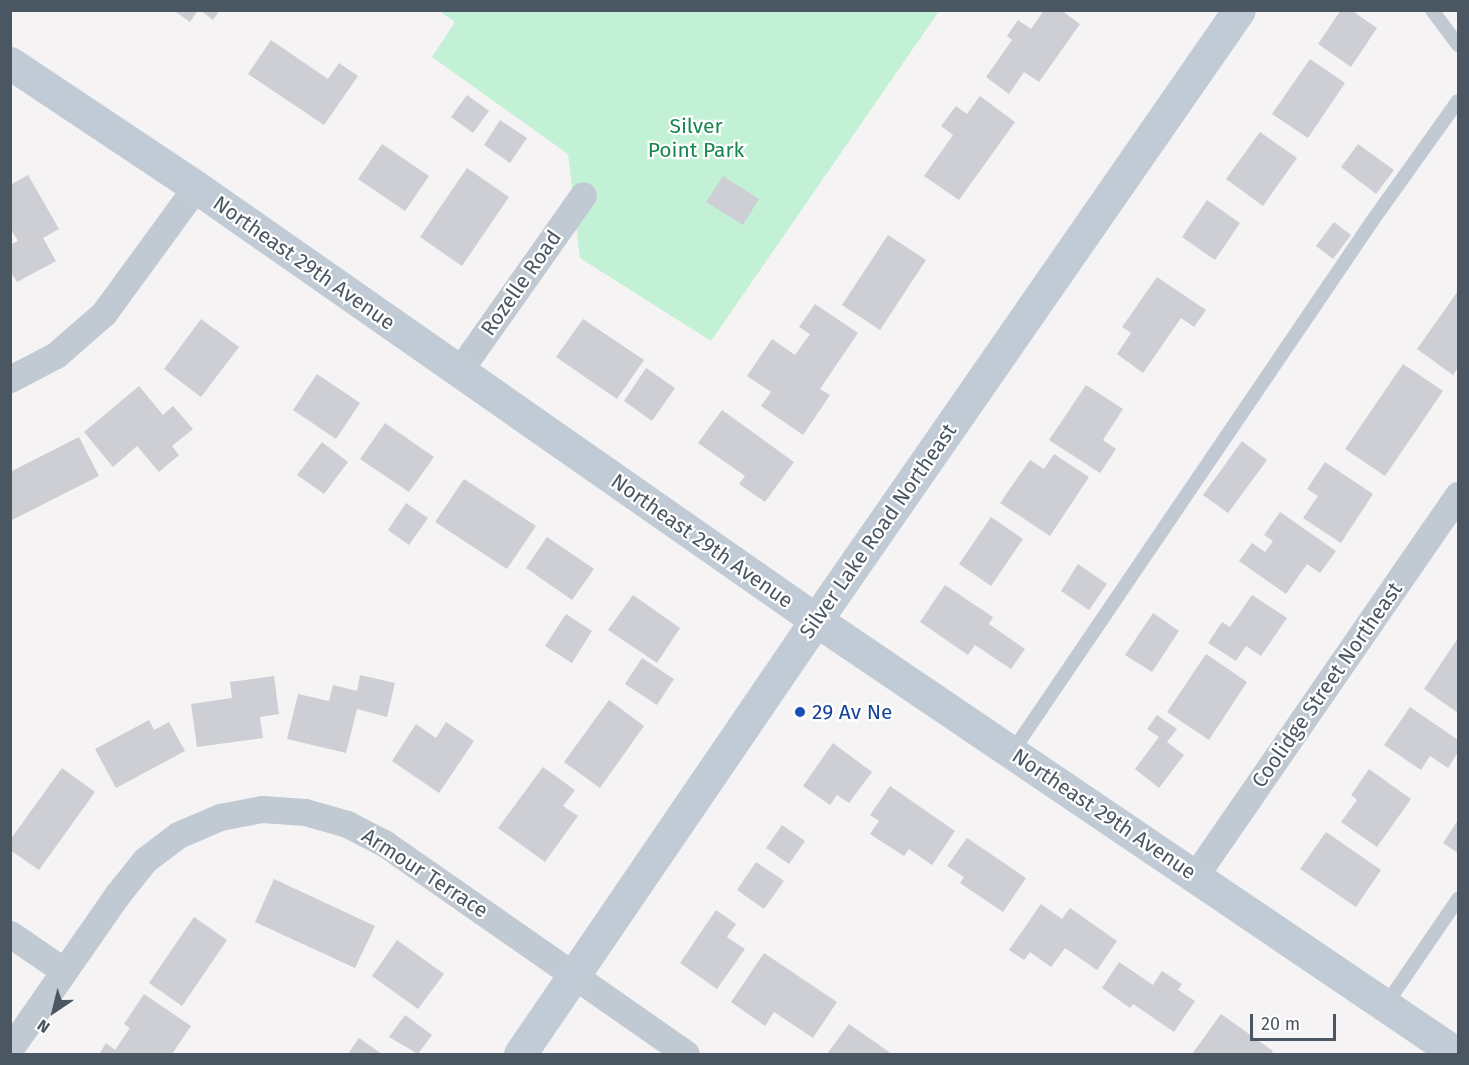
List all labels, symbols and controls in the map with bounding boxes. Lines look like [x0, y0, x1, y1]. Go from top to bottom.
park label: Silver Point Park [648, 113, 744, 163]
street label: Northeast 29th Avenue [208, 191, 400, 335]
street label: Rozelle Road [476, 226, 566, 340]
street label: Silver Lake Road Northeast [794, 419, 962, 643]
street label: Northeast 29th Avenue [606, 469, 798, 613]
street label: Coolidge Street Northeast [1246, 577, 1408, 793]
place label: 29 Av Ne [812, 699, 892, 725]
marker: 29 Av Ne [793, 705, 807, 719]
street label: Northeast 29th Avenue [1007, 743, 1201, 885]
street label: Armour Terrace [357, 823, 493, 923]
north arrow [24, 981, 84, 1041]
scale bar [1253, 1002, 1338, 1040]
text: 20 m [1261, 1013, 1300, 1035]
text: N [34, 1015, 53, 1037]

